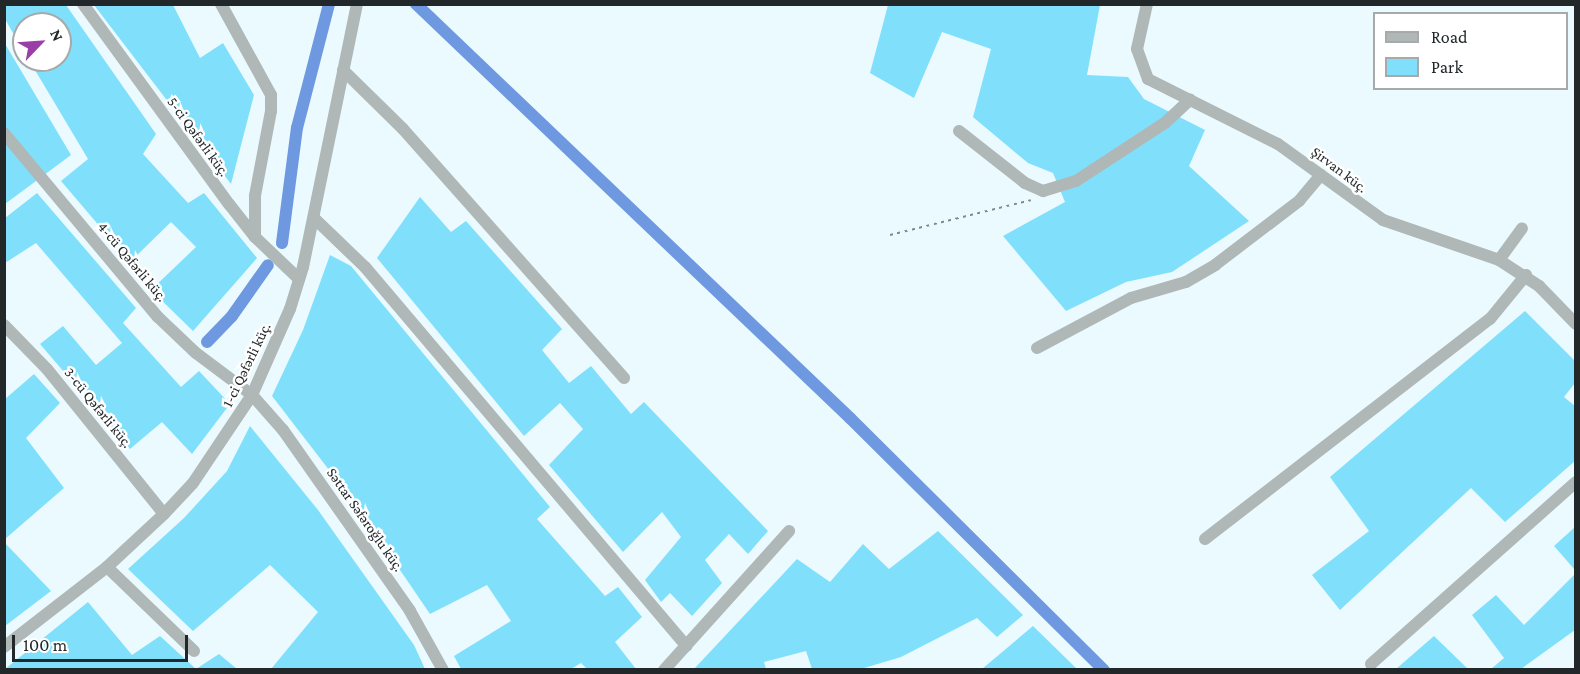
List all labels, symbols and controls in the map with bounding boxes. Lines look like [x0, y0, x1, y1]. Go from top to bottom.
north arrow [12, 12, 72, 72]
legend [1373, 12, 1568, 90]
text: N [47, 26, 67, 44]
text: Road [1431, 27, 1468, 47]
text: Park [1431, 57, 1463, 77]
street label: 5-ci Qəfərli küç. [163, 94, 233, 180]
street label: Şirvan küç. [1307, 143, 1371, 197]
street label: 4-cü Qəfərli küç. [93, 218, 171, 306]
street label: 1-ci Qəfərli küç. [219, 320, 275, 410]
street label: 3-cü Qəfərli küç. [60, 364, 136, 452]
street label: Səttar Səfəroğlu küç. [323, 465, 407, 575]
scale bar [15, 623, 190, 661]
text: 100 m [23, 635, 67, 655]

